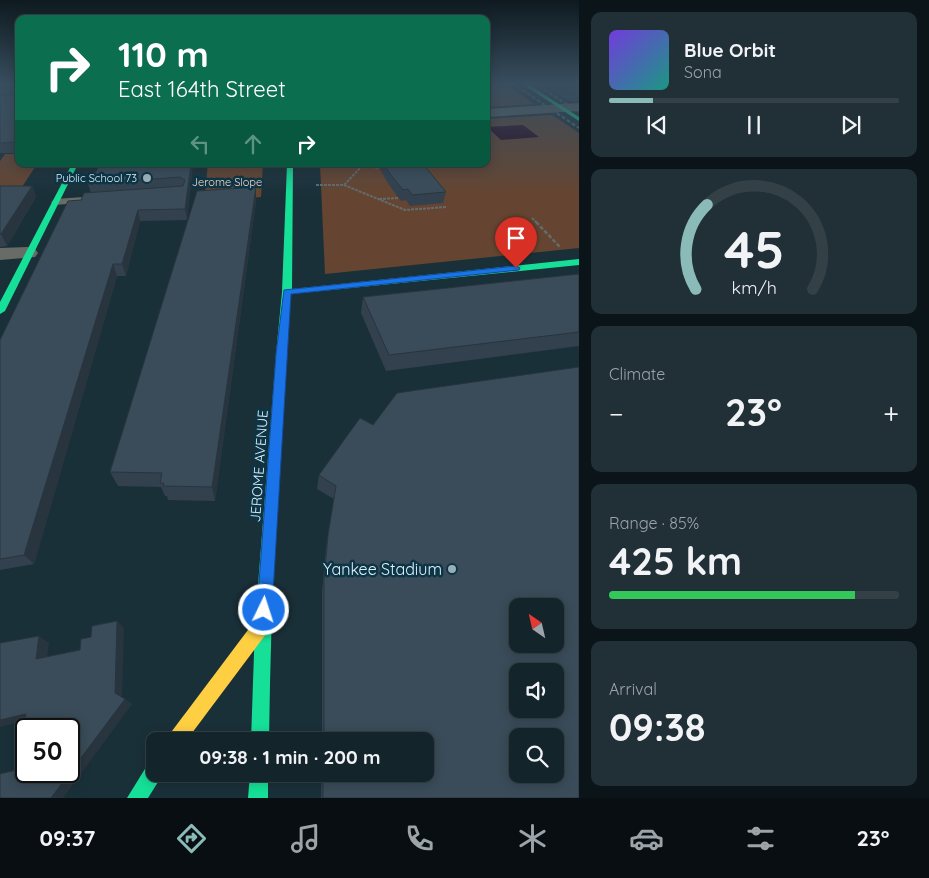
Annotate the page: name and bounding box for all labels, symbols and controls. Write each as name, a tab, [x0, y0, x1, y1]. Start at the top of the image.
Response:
text: 110 m	[118, 32, 209, 76]
icon: right	[35, 35, 100, 100]
text: Blue Orbit	[684, 38, 776, 62]
text: Sona	[684, 62, 722, 82]
text: East 164th Street	[118, 75, 286, 103]
icon: previous	[643, 111, 671, 139]
icon: pause	[740, 111, 768, 139]
icon: next	[837, 111, 865, 139]
icon: left	[186, 130, 214, 158]
icon: ahead	[239, 130, 267, 158]
icon: right	[292, 130, 320, 158]
place label: Public School 73	[56, 171, 137, 185]
marker: Public School 73	[141, 172, 153, 184]
park label: Jerome Slope	[192, 175, 262, 189]
text: 45	[724, 216, 784, 281]
pin	[495, 217, 537, 268]
icon: arrive	[502, 224, 530, 252]
text: km/h	[731, 276, 777, 298]
text: Climate	[609, 364, 665, 384]
text: 23°	[725, 388, 782, 436]
text: −	[609, 396, 624, 431]
text: +	[883, 396, 899, 431]
street label: JEROME AVENUE	[246, 409, 272, 523]
text: Range · 85%	[609, 513, 699, 533]
text: 425 km	[609, 537, 742, 585]
place label: Yankee Stadium	[323, 559, 442, 579]
marker: Yankee Stadium	[446, 563, 458, 575]
position arrow	[237, 583, 289, 635]
north arrow	[509, 598, 564, 652]
map controls	[509, 598, 564, 783]
button: sound	[509, 663, 564, 718]
text: Arrival	[609, 679, 657, 699]
text: 09:38	[609, 703, 706, 751]
speed limit sign: 50	[15, 718, 80, 783]
button: search	[509, 728, 564, 783]
text: 09:38 · 1 min · 200 m	[200, 745, 381, 769]
icon: directions	[174, 821, 209, 856]
icon: music	[288, 821, 323, 856]
icon: phone	[402, 821, 437, 856]
icon: climate	[515, 821, 550, 856]
icon: car	[629, 821, 664, 856]
icon: filters	[743, 821, 778, 856]
text: 09:37	[39, 824, 95, 852]
text: 23°	[857, 824, 890, 852]

